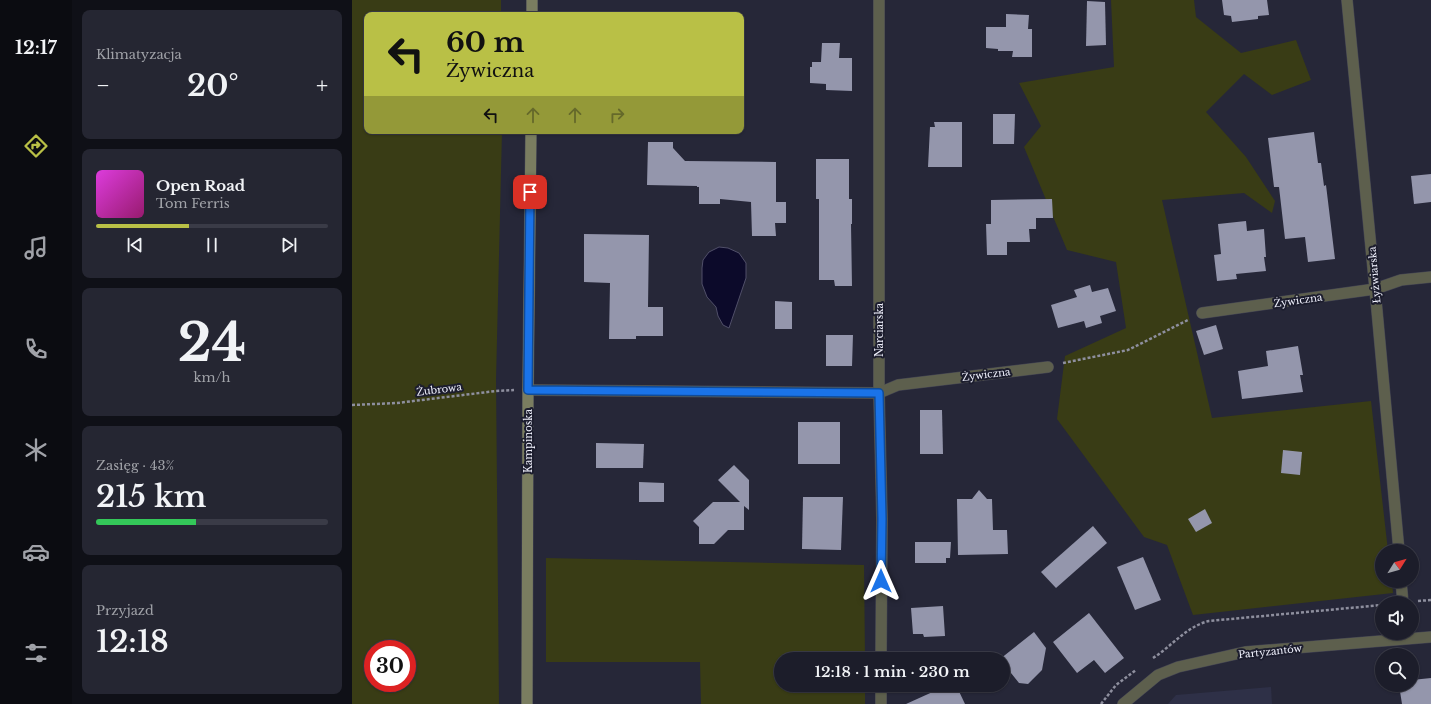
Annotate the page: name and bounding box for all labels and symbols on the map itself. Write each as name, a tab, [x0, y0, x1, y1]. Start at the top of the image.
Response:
pin	[513, 175, 547, 209]
street label: Łyżwiarska	[1366, 246, 1383, 304]
street label: Żywiczna	[1273, 290, 1324, 310]
street label: Narciarska	[873, 302, 886, 357]
street label: Żywiczna	[961, 364, 1012, 384]
street label: Żubrowa	[415, 379, 463, 399]
street label: Kampinoska	[522, 409, 535, 473]
north arrow	[1375, 544, 1419, 588]
position arrow	[860, 560, 902, 602]
speed limit sign: 30	[364, 640, 416, 692]
street label: Partyzantów	[1238, 642, 1303, 661]

